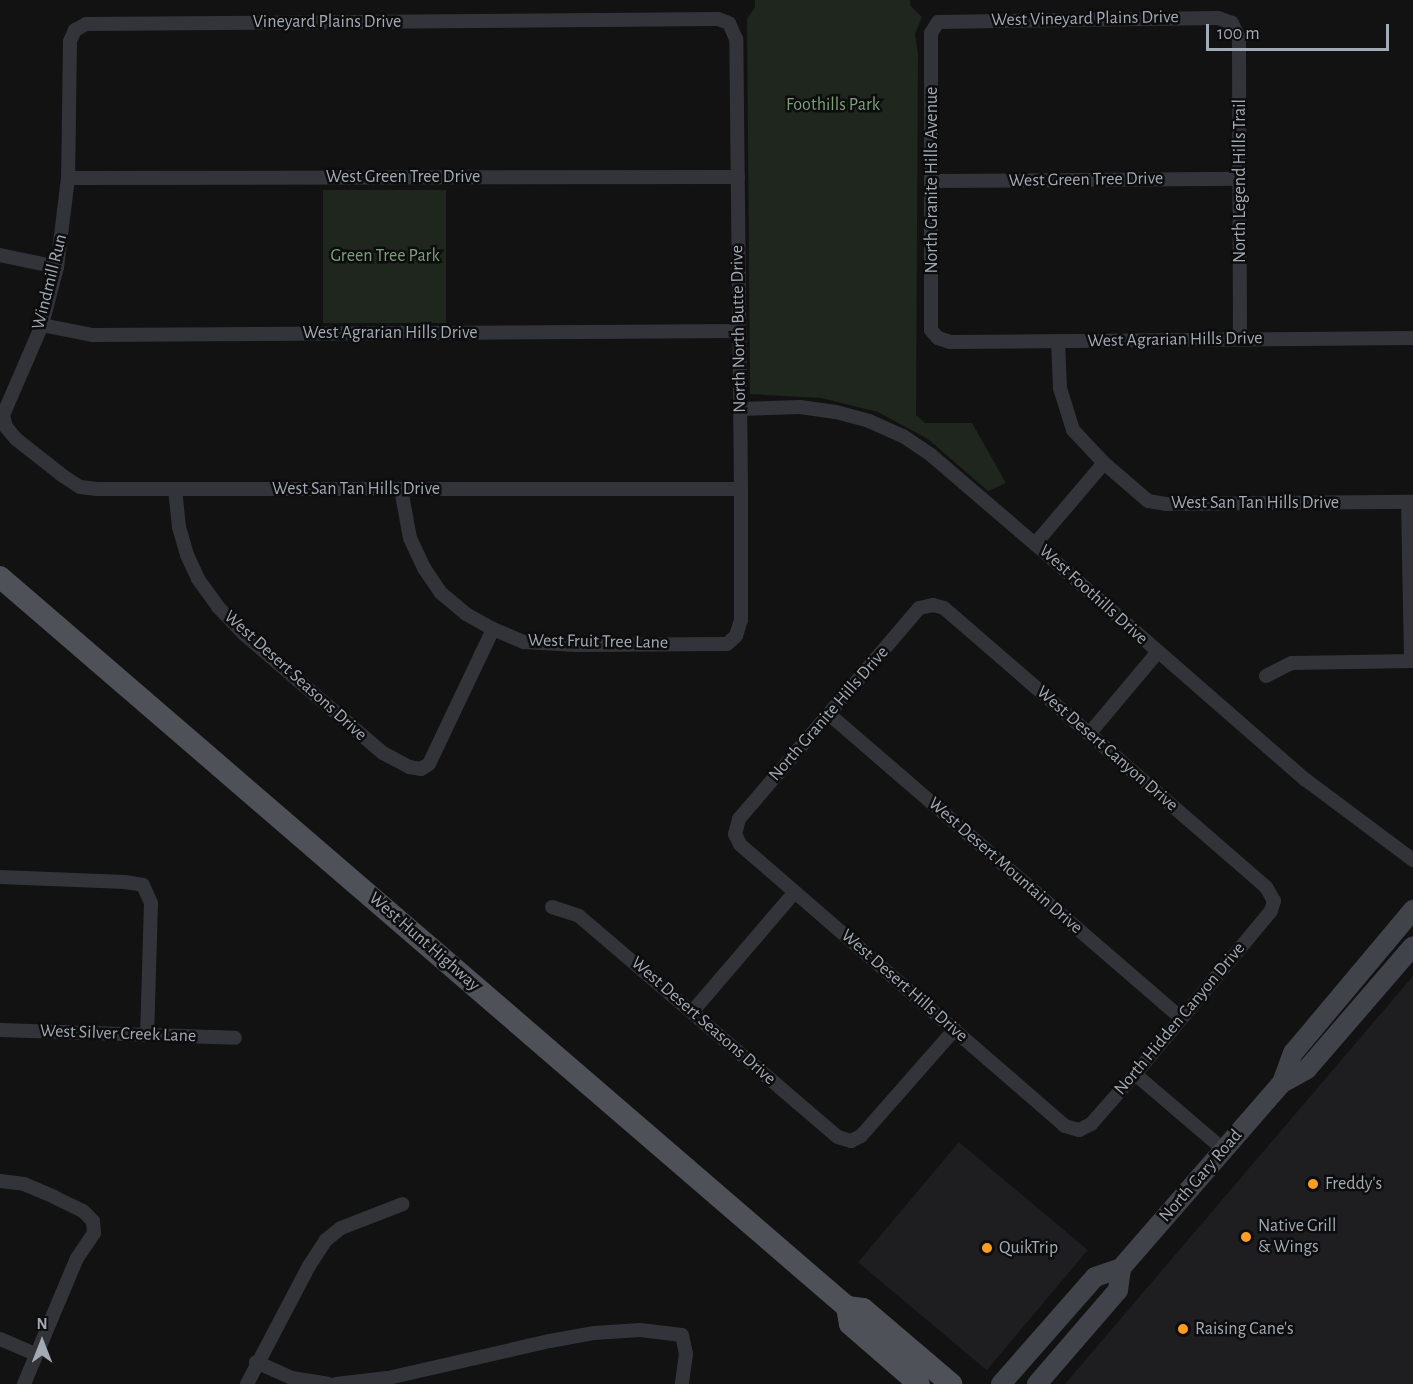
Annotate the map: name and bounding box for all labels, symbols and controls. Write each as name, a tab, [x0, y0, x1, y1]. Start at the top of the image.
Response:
street label: West Vineyard Plains Drive	[991, 7, 1179, 31]
street label: Vineyard Plains Drive	[253, 11, 401, 33]
scale bar	[1209, 12, 1392, 50]
text: 100 m	[1217, 25, 1260, 43]
street label: North Granite Hills Avenue	[921, 87, 943, 273]
park label: Foothills Park	[786, 94, 880, 116]
street label: North Legend Hills Trail	[1229, 99, 1251, 263]
street label: West Green Tree Drive	[326, 166, 480, 188]
street label: West Green Tree Drive	[1009, 168, 1163, 192]
street label: Windmill Run	[28, 232, 72, 332]
park label: Green Tree Park	[330, 245, 440, 267]
street label: North North Butte Drive	[727, 245, 751, 413]
street label: West Agrarian Hills Drive	[302, 322, 478, 344]
street label: West Agrarian Hills Drive	[1087, 328, 1263, 352]
street label: West San Tan Hills Drive	[272, 478, 440, 500]
street label: West San Tan Hills Drive	[1171, 492, 1339, 514]
street label: West Foothills Drive	[1034, 540, 1152, 650]
street label: West Desert Seasons Drive	[219, 606, 371, 746]
street label: West Fruit Tree Lane	[528, 630, 668, 654]
street label: North Granite Hills Drive	[765, 642, 893, 786]
street label: West Desert Canyon Drive	[1032, 682, 1182, 816]
street label: West Desert Mountain Drive	[923, 793, 1087, 939]
street label: West Hunt Highway	[364, 888, 484, 996]
street label: West Desert Hills Drive	[836, 925, 972, 1047]
street label: North Hidden Canyon Drive	[1110, 938, 1250, 1100]
street label: West Desert Seasons Drive	[626, 952, 780, 1090]
street label: West Silver Creek Lane	[39, 1020, 197, 1048]
street label: North Gary Road	[1155, 1125, 1247, 1227]
place label: Freddy's	[1325, 1173, 1382, 1195]
marker: Freddy's	[1306, 1177, 1320, 1191]
place label: Native Grill & Wings	[1258, 1216, 1336, 1258]
marker: Native Grill & Wings	[1239, 1230, 1253, 1244]
place label: QuikTrip	[999, 1237, 1058, 1259]
marker: QuikTrip	[980, 1241, 994, 1255]
north arrow	[12, 1312, 72, 1372]
text: N	[36, 1316, 48, 1332]
place label: Raising Cane's	[1195, 1318, 1294, 1340]
marker: Raising Cane's	[1176, 1322, 1190, 1336]

